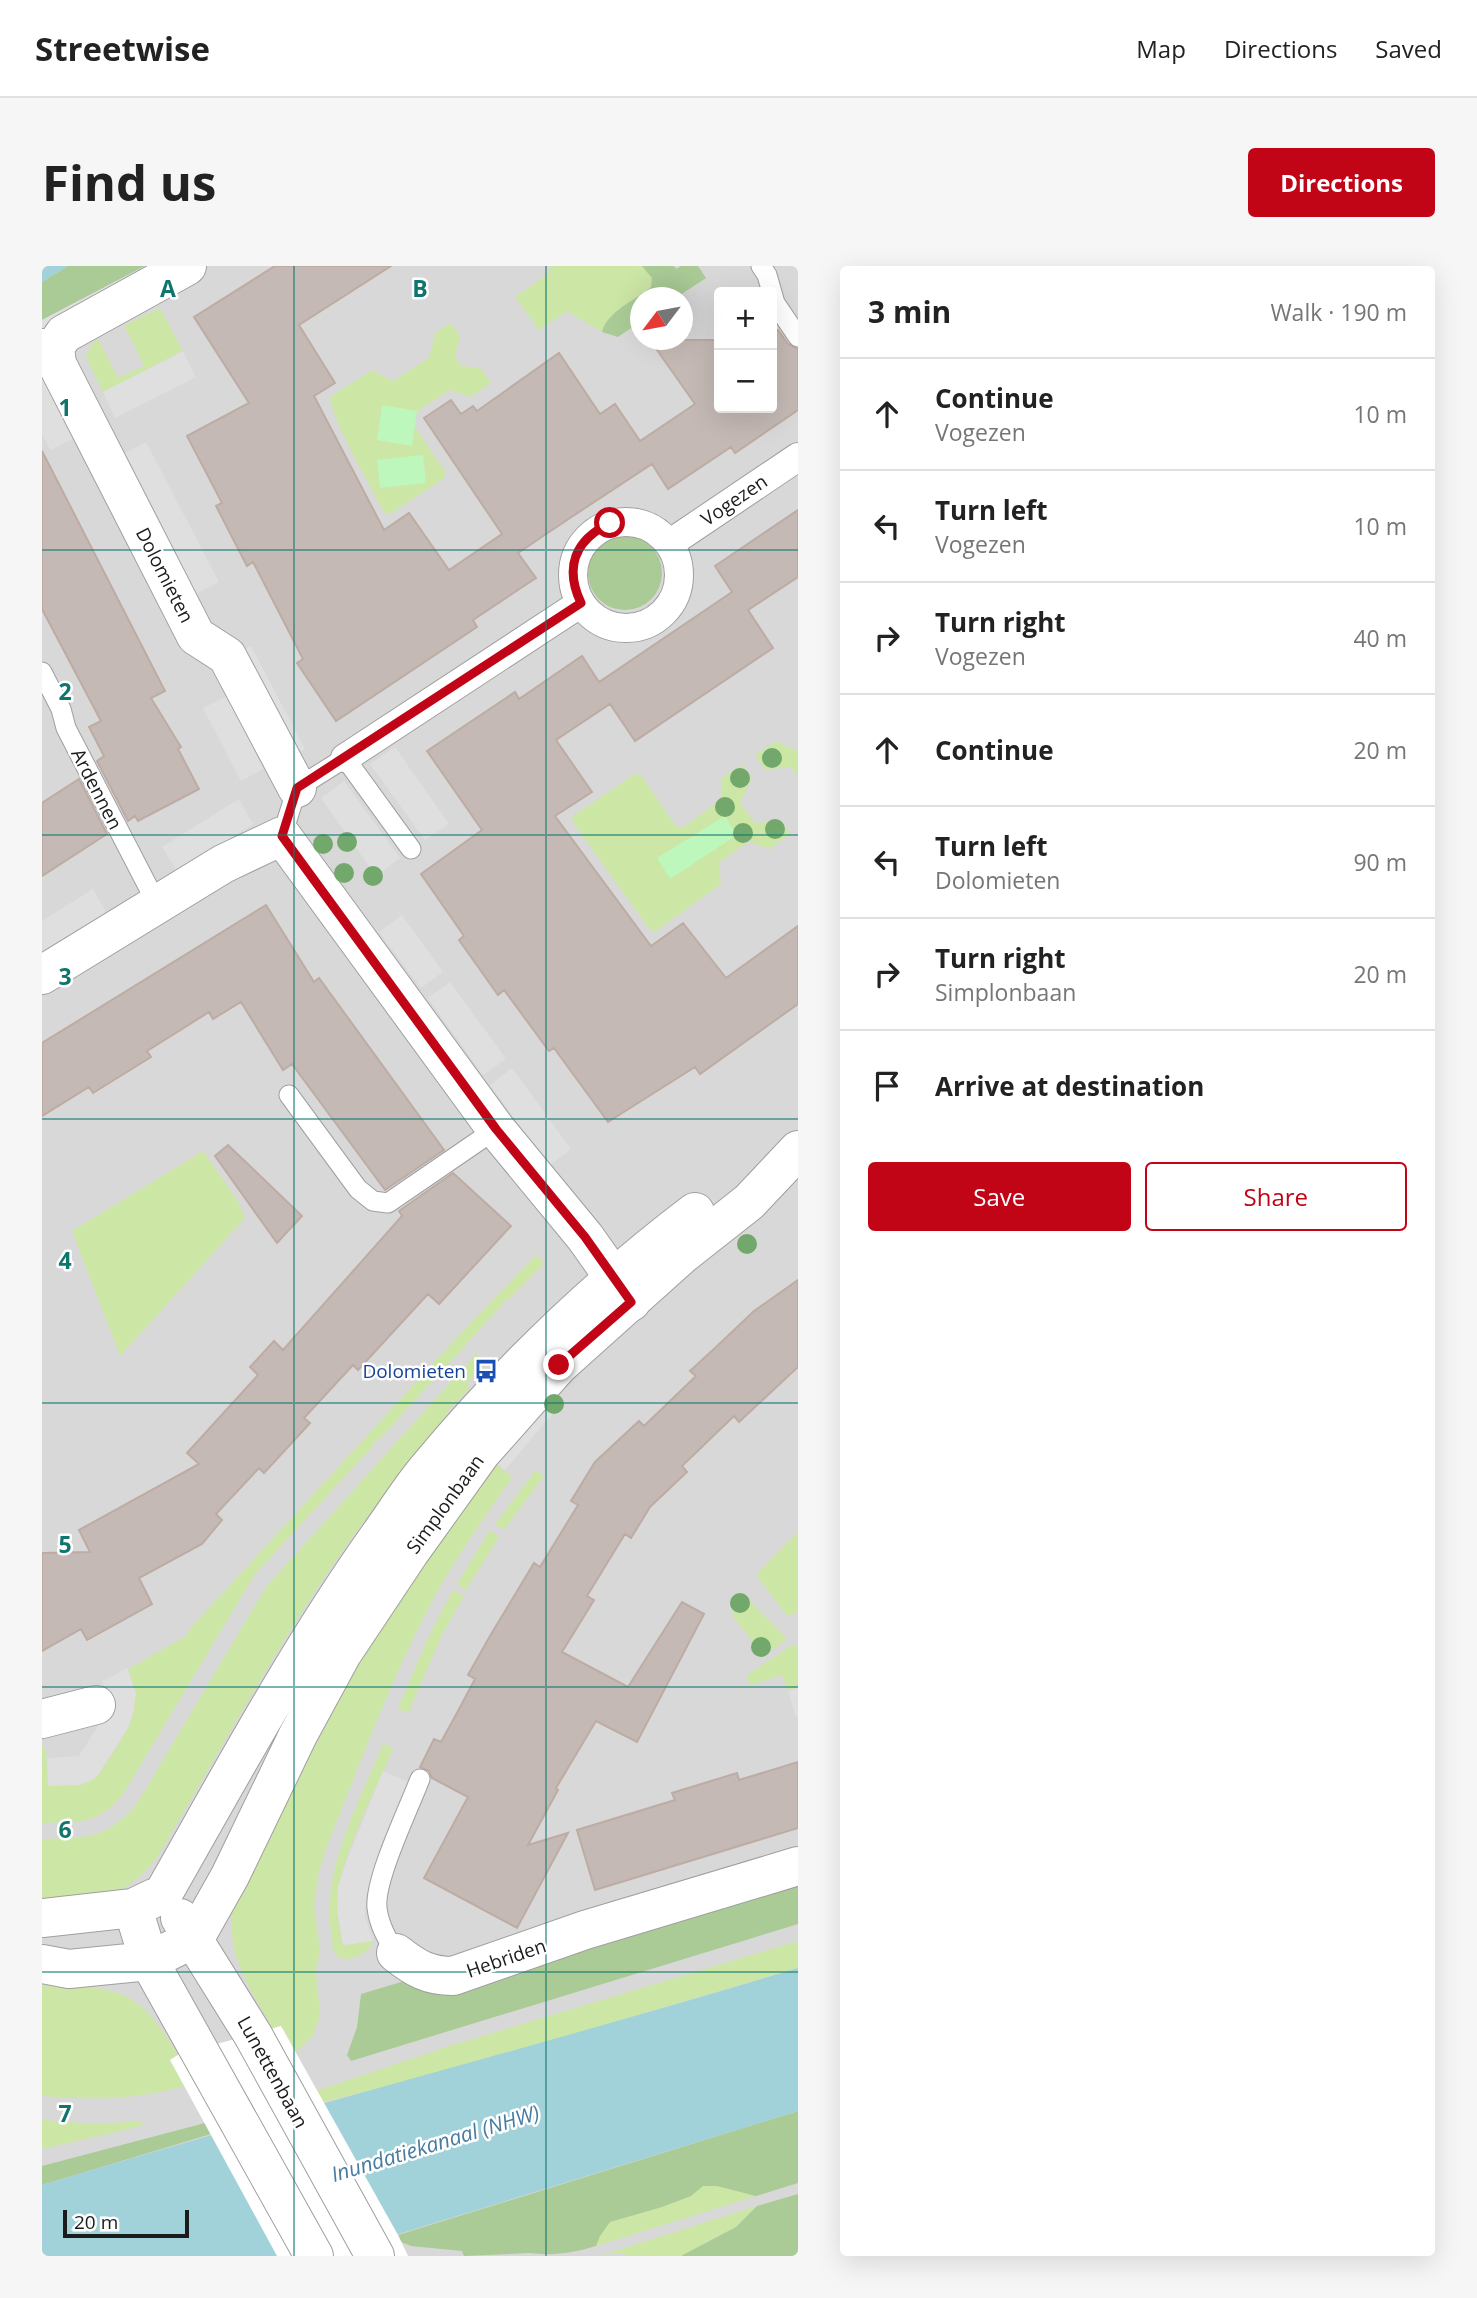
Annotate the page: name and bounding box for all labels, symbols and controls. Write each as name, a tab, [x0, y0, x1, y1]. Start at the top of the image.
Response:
text: Streetwise	[35, 26, 210, 71]
text: Map	[1136, 32, 1186, 65]
text: Directions	[1224, 32, 1337, 65]
text: Saved	[1375, 32, 1442, 65]
button: Directions	[1248, 148, 1435, 217]
text: Find us	[42, 149, 216, 215]
text: A	[160, 272, 176, 304]
text: B	[412, 272, 428, 304]
north arrow	[630, 287, 693, 350]
map controls	[714, 287, 777, 413]
button: +	[714, 287, 777, 350]
text: 3 min	[868, 291, 951, 332]
text: Walk · 190 m	[1270, 296, 1407, 328]
button: −	[714, 350, 777, 413]
text: Continue	[935, 380, 1054, 416]
text: 1	[58, 391, 72, 423]
icon: ahead	[868, 395, 906, 433]
text: 10 m	[1353, 398, 1407, 430]
text: Vogezen	[935, 416, 1026, 448]
street label: Vogezen	[696, 468, 772, 532]
text: Turn left	[935, 492, 1047, 528]
route start	[594, 507, 625, 538]
icon: left	[868, 507, 906, 545]
text: 10 m	[1353, 510, 1407, 542]
street label: Dolomieten	[130, 523, 200, 627]
text: Vogezen	[935, 528, 1026, 560]
text: Turn right	[935, 604, 1066, 640]
icon: right	[868, 619, 906, 657]
text: 40 m	[1353, 622, 1407, 654]
text: Vogezen	[935, 640, 1026, 672]
text: 2	[58, 675, 72, 707]
icon: ahead	[868, 731, 906, 769]
text: Continue	[935, 732, 1054, 768]
text: 20 m	[1353, 734, 1407, 766]
street label: Ardennen	[66, 744, 128, 834]
text: Turn left	[935, 828, 1047, 864]
icon: left	[868, 843, 906, 881]
text: 90 m	[1353, 846, 1407, 878]
text: Dolomieten	[935, 864, 1060, 896]
text: Turn right	[935, 940, 1066, 976]
icon: right	[868, 955, 906, 993]
text: 20 m	[1353, 958, 1407, 990]
text: 3	[58, 960, 72, 992]
text: Simplonbaan	[935, 976, 1076, 1008]
icon: arrive	[868, 1067, 906, 1105]
text: Arrive at destination	[935, 1068, 1204, 1104]
button: Save	[868, 1162, 1131, 1231]
button: Share	[1145, 1162, 1407, 1231]
text: 4	[58, 1244, 72, 1276]
route end	[543, 1349, 574, 1380]
bus stop icon: Dolomieten	[472, 1357, 500, 1385]
place label: Dolomieten	[362, 1358, 466, 1384]
street label: Simplonbaan	[400, 1449, 490, 1559]
text: 5	[58, 1528, 72, 1560]
text: 6	[58, 1813, 72, 1845]
street label: Hebriden	[463, 1932, 549, 1984]
street label: Lunettenbaan	[232, 2011, 314, 2133]
text: 7	[58, 2097, 72, 2129]
water label: Inundatiekanaal (NHW)	[327, 2098, 543, 2188]
scale bar	[63, 2207, 189, 2239]
text: 20 m	[74, 2209, 118, 2235]

